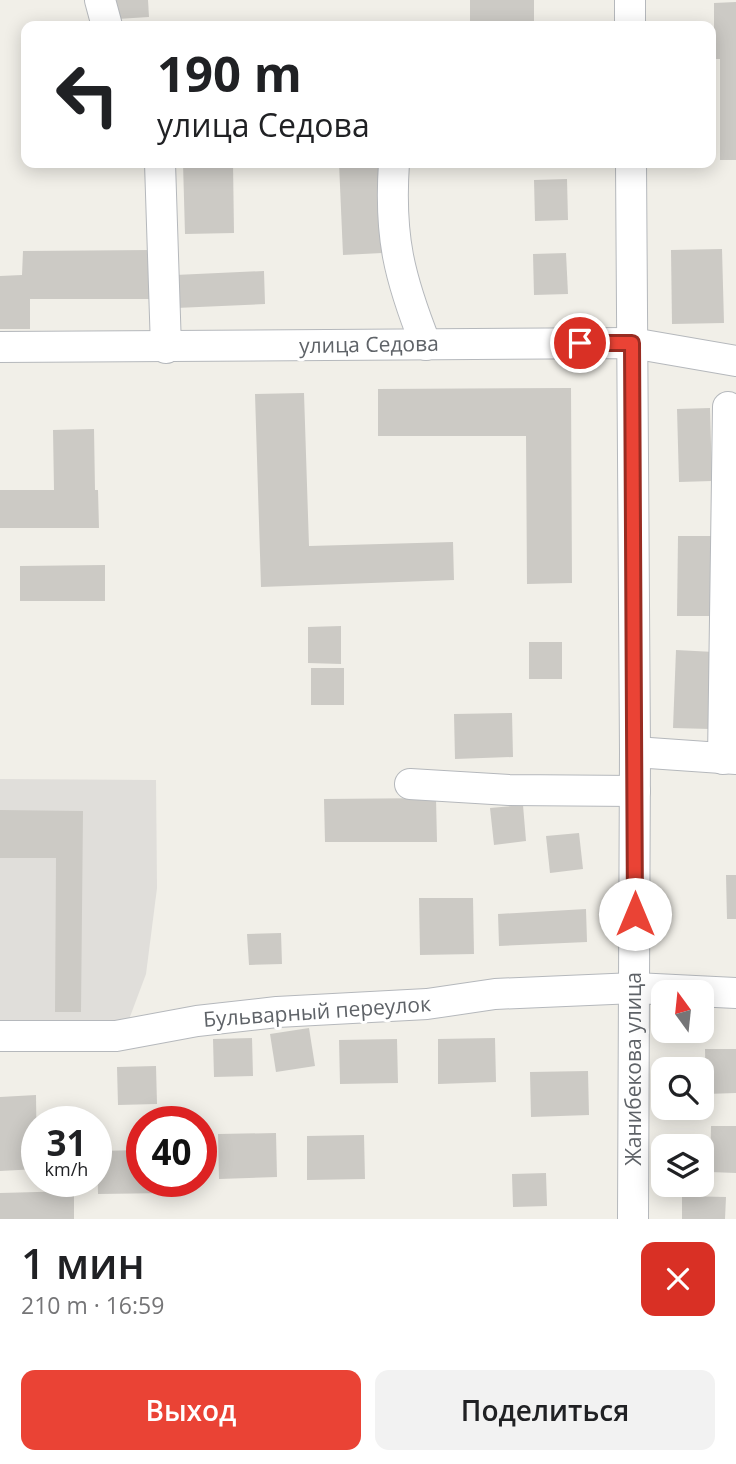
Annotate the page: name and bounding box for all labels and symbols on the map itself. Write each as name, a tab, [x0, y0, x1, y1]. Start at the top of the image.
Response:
pin	[550, 313, 610, 373]
street label: улица Седова	[299, 329, 439, 359]
position arrow	[598, 877, 672, 951]
street label: Жанибекова улица	[619, 972, 647, 1166]
north arrow	[651, 980, 714, 1043]
street label: Бульварный переулок	[202, 989, 432, 1033]
speed limit sign: 40	[126, 1106, 217, 1197]

